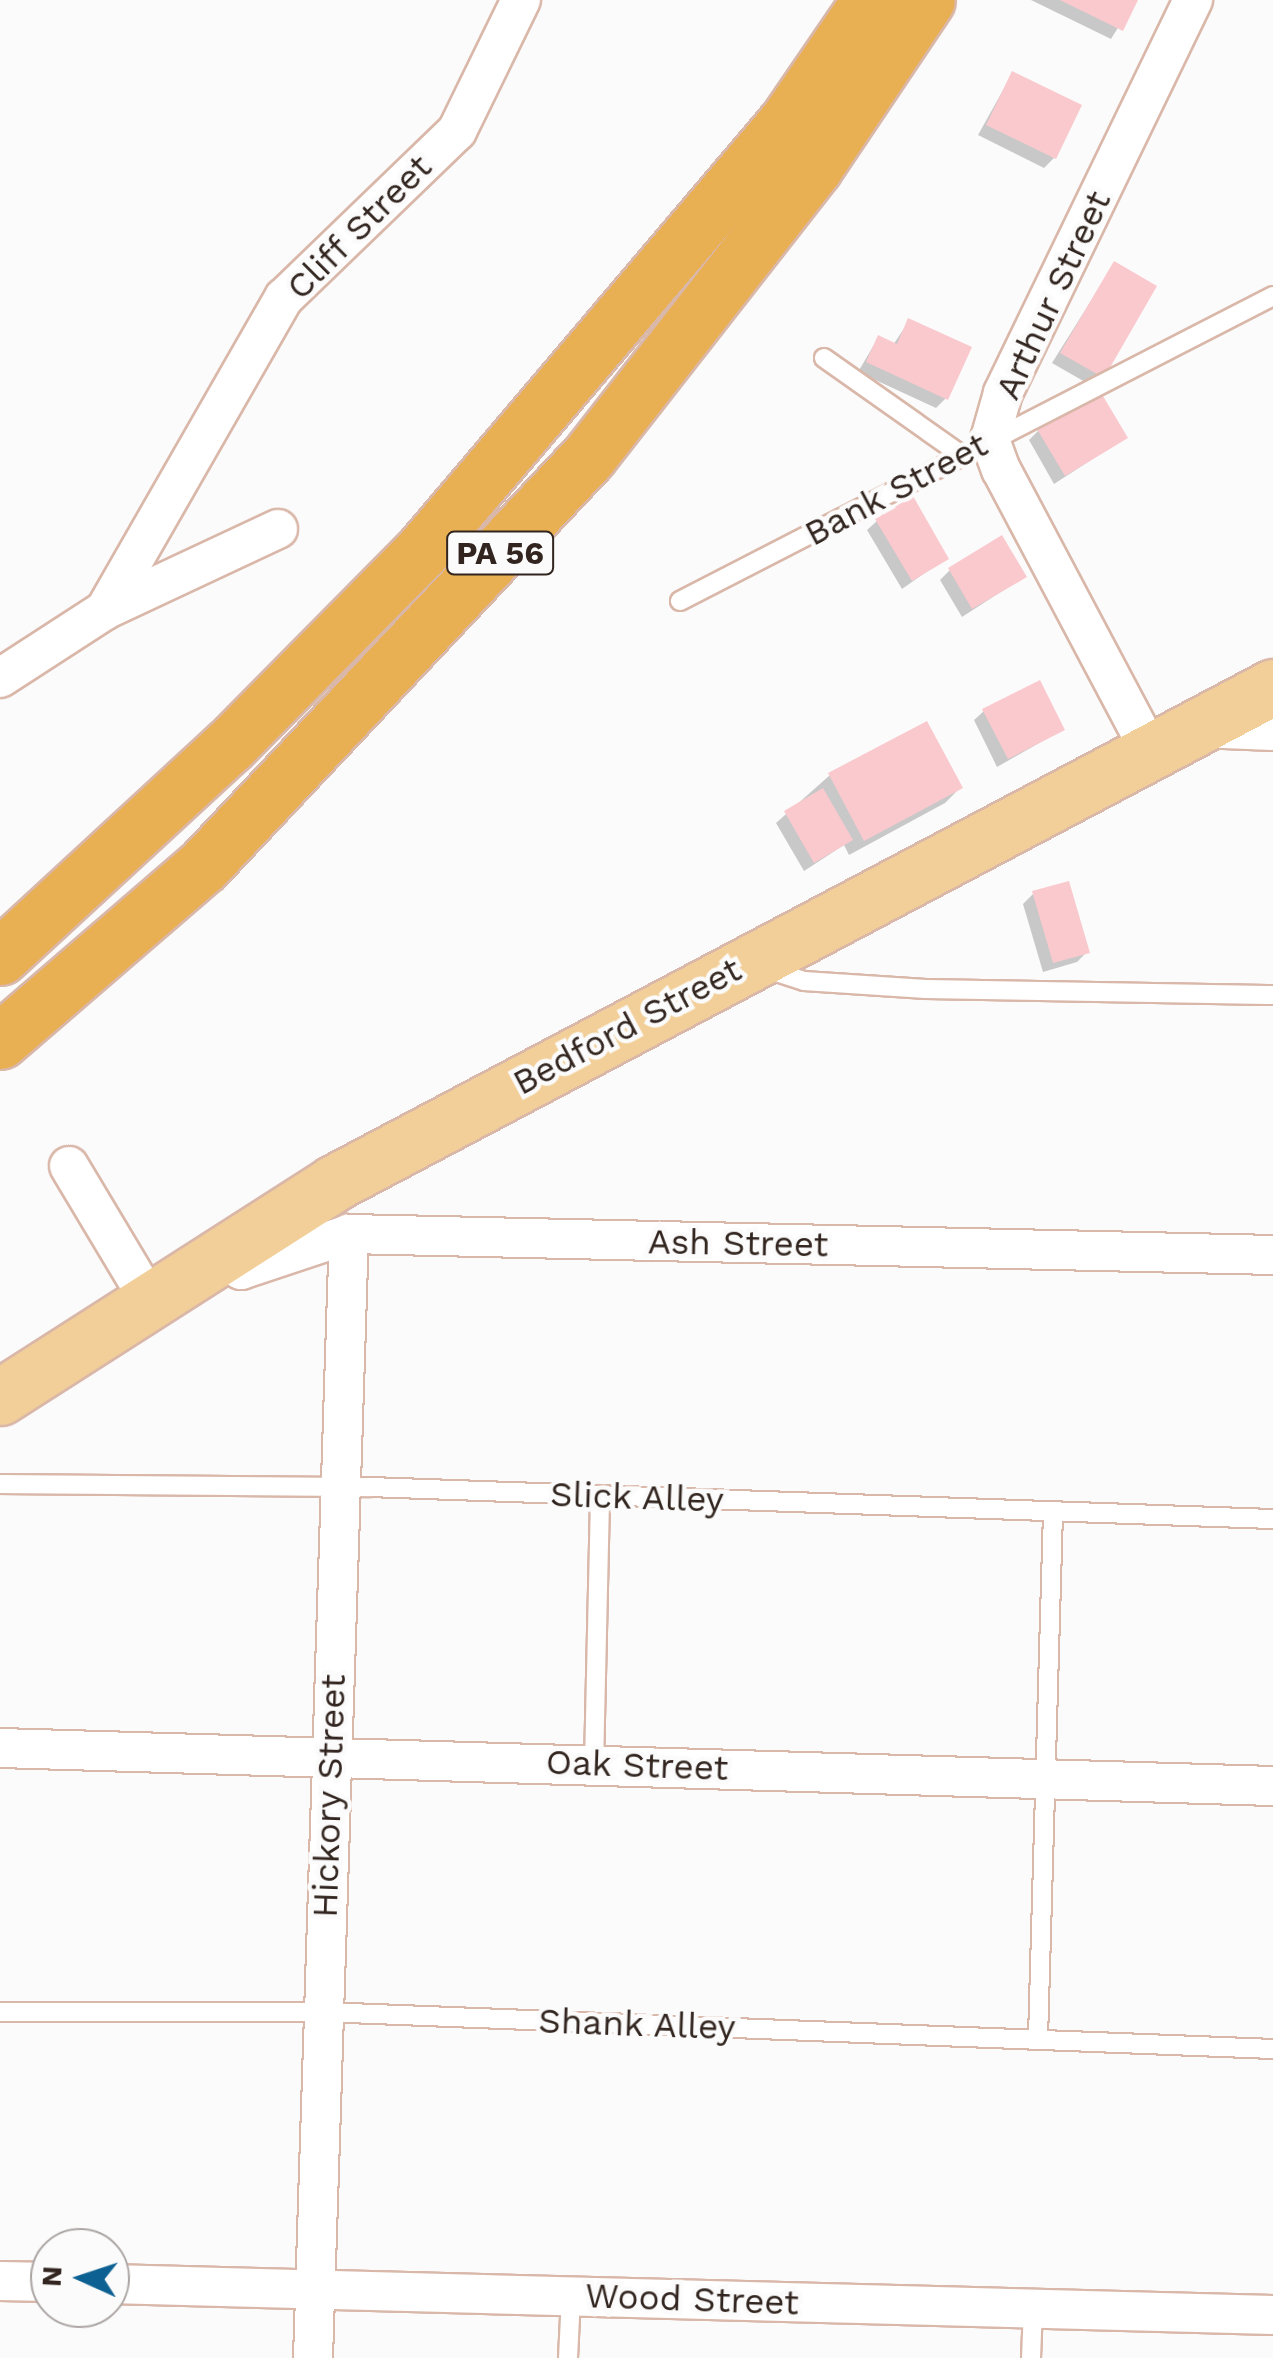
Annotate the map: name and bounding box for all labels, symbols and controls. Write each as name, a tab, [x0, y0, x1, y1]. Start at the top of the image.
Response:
street label: Cliff Street	[277, 145, 441, 309]
street label: Arthur Street	[986, 184, 1120, 406]
street label: Bank Street	[797, 423, 995, 555]
road number: PA 56	[445, 526, 555, 580]
street label: Bedford Street	[506, 948, 748, 1104]
street label: Ash Street	[647, 1220, 829, 1266]
street label: Slick Alley	[548, 1473, 726, 1521]
street label: Hickory Street	[304, 1673, 354, 1919]
street label: Oak Street	[545, 1741, 729, 1789]
street label: Shank Alley	[537, 2000, 737, 2048]
north arrow	[30, 2228, 130, 2328]
text: N	[35, 2265, 69, 2288]
street label: Wood Street	[584, 2274, 800, 2324]

